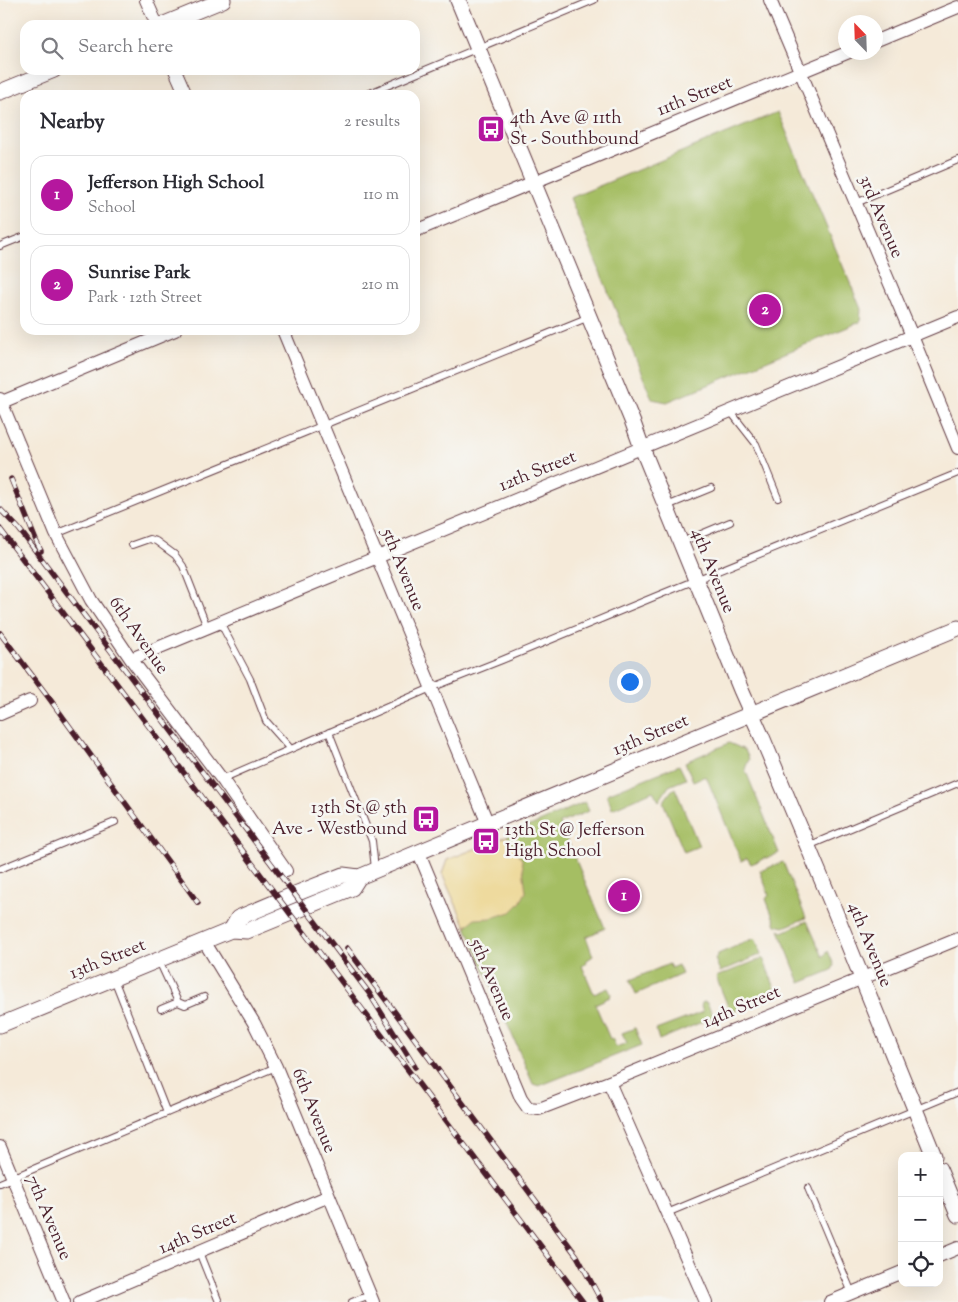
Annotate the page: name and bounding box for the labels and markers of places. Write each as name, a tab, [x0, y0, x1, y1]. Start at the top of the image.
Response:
place label: 4th Ave @ 11th St - Southbound	[510, 106, 639, 153]
bus stop icon: 4th Ave @ 11th St - Southbound	[476, 114, 506, 144]
pin: 2	[749, 291, 781, 329]
place label: 13th St @ 5th Ave - Westbound	[272, 796, 407, 843]
bus stop icon: 13th St @ 5th Ave - Westbound	[411, 804, 441, 834]
place label: 13th St @ Jefferson High School	[505, 818, 645, 865]
bus stop icon: 13th St @ Jefferson High School	[471, 826, 501, 856]
pin: 1	[608, 877, 640, 915]

